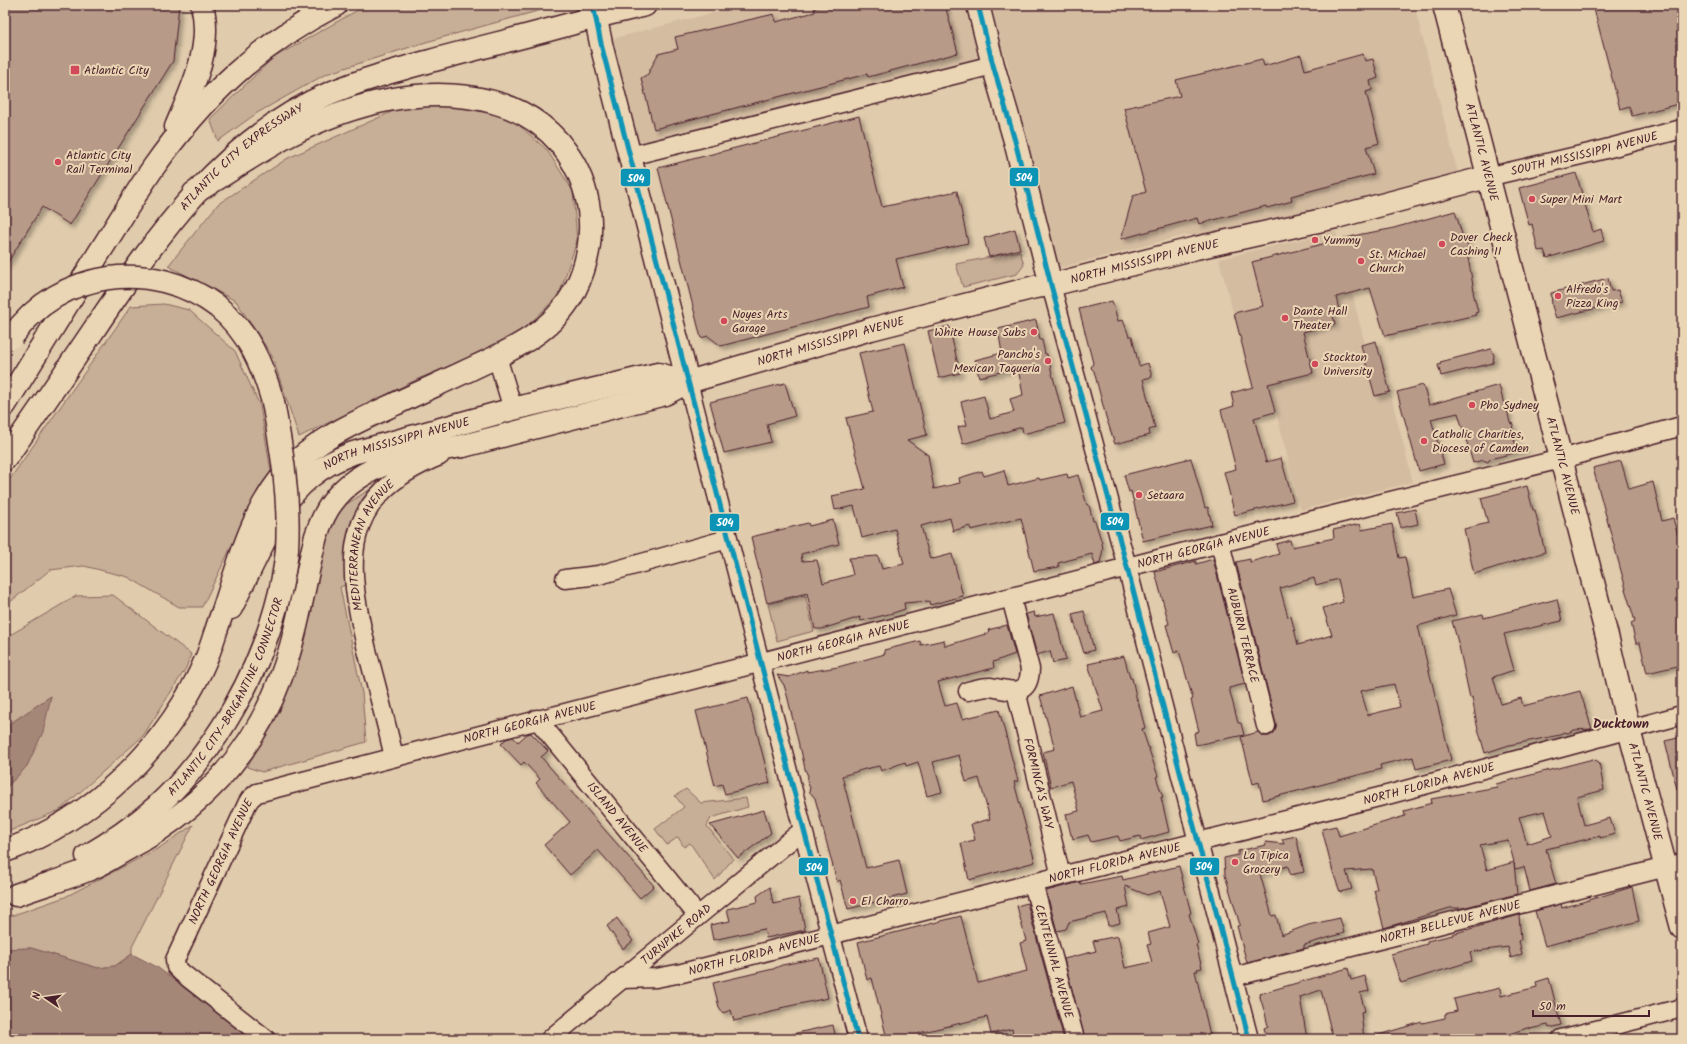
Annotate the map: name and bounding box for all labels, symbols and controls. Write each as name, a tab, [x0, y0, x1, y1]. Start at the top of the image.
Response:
place label: Atlantic City	[84, 61, 149, 80]
marker: Atlantic City	[69, 64, 81, 76]
street label: ATLANTIC CITY EXPRESSWAY	[175, 98, 308, 215]
street label: ATLANTIC AVENUE	[1460, 101, 1504, 204]
street label: SOUTH MISSISSIPPI AVENUE	[1509, 126, 1661, 181]
place label: Atlantic City Rail Terminal	[66, 146, 132, 179]
marker: Atlantic City Rail Terminal	[53, 157, 63, 167]
line badge: 504	[1009, 167, 1039, 187]
line badge: 504	[620, 168, 651, 187]
text: 504	[1014, 169, 1033, 187]
text: 504	[626, 170, 645, 188]
place label: Super Mini Mart	[1540, 190, 1623, 209]
marker: Super Mini Mart	[1527, 194, 1537, 204]
place label: Dover Check Cashing II	[1450, 228, 1513, 261]
place label: Yummy	[1323, 231, 1361, 250]
street label: NORTH MISSISSIPPI AVENUE	[1068, 233, 1222, 289]
marker: Yummy	[1310, 235, 1320, 245]
marker: Dover Check Cashing II	[1437, 239, 1447, 249]
place label: St. Michael Church	[1369, 245, 1426, 278]
marker: St. Michael Church	[1356, 256, 1366, 266]
place label: Alfredo's Pizza King	[1566, 280, 1619, 313]
marker: Alfredo's Pizza King	[1553, 291, 1563, 301]
place label: Dante Hall Theater	[1293, 302, 1347, 335]
place label: Noyes Arts Garage	[732, 305, 788, 338]
street label: NORTH MISSISSIPPI AVENUE	[755, 311, 907, 371]
marker: Dante Hall Theater	[1280, 313, 1290, 323]
marker: Noyes Arts Garage	[719, 316, 729, 326]
place label: White House Subs	[934, 323, 1026, 342]
marker: White House Subs	[1029, 327, 1039, 337]
place label: Pancho's Mexican Taqueria	[954, 345, 1040, 378]
place label: Stockton University	[1323, 348, 1372, 381]
marker: Pancho's Mexican Taqueria	[1043, 356, 1053, 366]
marker: Stockton University	[1310, 359, 1320, 369]
place label: Pho Sydney	[1480, 396, 1539, 415]
marker: Pho Sydney	[1467, 400, 1477, 410]
street label: NORTH MISSISSIPPI AVENUE	[319, 412, 473, 475]
street label: ATLANTIC AVENUE	[1541, 415, 1585, 518]
place label: Catholic Charities, Diocese of Camden	[1432, 425, 1529, 458]
marker: Catholic Charities, Diocese of Camden	[1419, 436, 1429, 446]
street label: MEDITERRANEAN AVENUE	[344, 474, 399, 612]
place label: Setaara	[1147, 486, 1185, 505]
marker: Setaara	[1134, 490, 1144, 500]
line badge: 504	[1100, 512, 1130, 531]
line badge: 504	[709, 513, 740, 532]
text: 504	[1105, 513, 1124, 531]
text: 504	[715, 514, 734, 532]
street label: NORTH GEORGIA AVENUE	[1135, 521, 1273, 574]
street label: AUBURN TERRACE	[1222, 585, 1265, 686]
street label: ATLANTIC CITY–BRIGANTINE CONNECTOR	[163, 595, 288, 800]
street label: NORTH GEORGIA AVENUE	[775, 614, 913, 667]
street label: NORTH GEORGIA AVENUE	[461, 696, 599, 749]
district label: Ducktown	[1593, 714, 1649, 735]
street label: FORMINCA'S WAY	[1018, 736, 1059, 832]
street label: ATLANTIC AVENUE	[1623, 740, 1668, 844]
street label: NORTH FLORIDA AVENUE	[1361, 757, 1498, 810]
street label: ISLAND AVENUE	[582, 777, 653, 858]
street label: NORTH GEORGIA AVENUE	[183, 794, 258, 927]
street label: NORTH FLORIDA AVENUE	[1047, 837, 1184, 888]
place label: La Tipica Grocery	[1243, 846, 1289, 879]
line badge: 504	[798, 857, 829, 876]
line badge: 504	[1189, 857, 1220, 876]
marker: La Tipica Grocery	[1230, 857, 1240, 867]
text: 504	[1194, 858, 1213, 876]
text: 504	[804, 859, 823, 877]
place label: El Charro	[861, 892, 908, 911]
street label: NORTH BELLEVUE AVENUE	[1377, 895, 1524, 949]
marker: El Charro	[848, 896, 858, 906]
street label: TURNPIKE ROAD	[636, 899, 716, 969]
street label: CENTENNIAL AVENUE	[1030, 902, 1079, 1021]
street label: NORTH FLORIDA AVENUE	[686, 928, 823, 981]
north arrow	[26, 978, 66, 1018]
text: N	[28, 991, 47, 1001]
scale bar	[1533, 992, 1649, 1018]
text: 50 m	[1539, 997, 1566, 1016]

